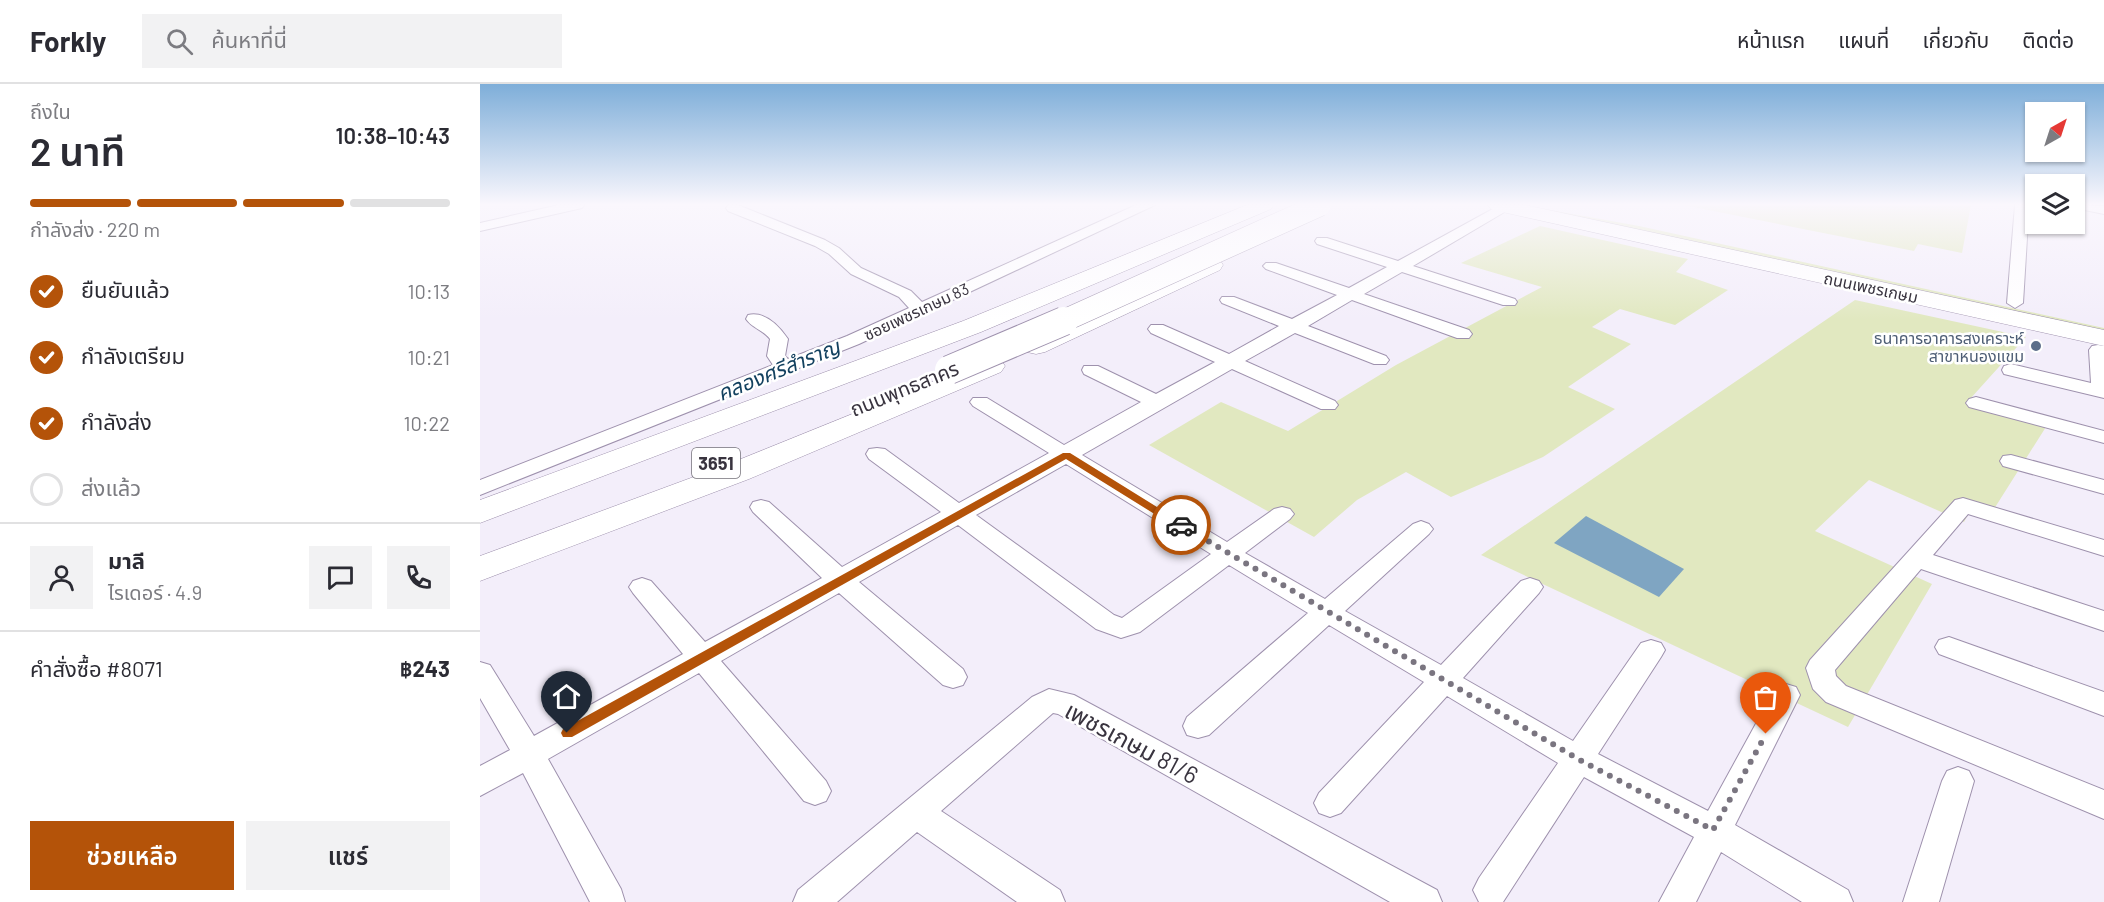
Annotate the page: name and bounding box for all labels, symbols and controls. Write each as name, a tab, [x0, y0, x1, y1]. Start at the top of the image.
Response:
search box	[142, 14, 562, 68]
text: Forkly	[30, 24, 106, 58]
icon: search	[163, 25, 196, 58]
text: ค้นหาที่นี่	[211, 26, 287, 52]
text: หน้าแรก	[1737, 27, 1805, 52]
text: แผนที่	[1838, 27, 1889, 52]
text: เกี่ยวกับ	[1922, 27, 1989, 52]
text: ติดต่อ	[2022, 27, 2074, 52]
text: ถึงใน	[30, 99, 71, 123]
north arrow	[2025, 102, 2085, 162]
map controls	[2025, 102, 2085, 234]
text: 10:38–10:43	[336, 122, 450, 148]
text: 2 นาที	[30, 127, 125, 174]
button: layers	[2025, 174, 2085, 234]
text: กำลังส่ง · 220 m	[30, 217, 160, 241]
street label: ถนนเพชรเกษม	[1822, 268, 1920, 306]
icon: check	[30, 275, 63, 308]
text: ยืนยันแล้ว	[81, 276, 170, 302]
street label: ซอยเพชรเกษม 83	[860, 278, 972, 344]
text: 10:13	[408, 279, 450, 303]
place label: ธนาคารอาคารสงเคราะห์ สาขาหนองแขม	[1874, 328, 2024, 365]
water label: คลองศรีสำราญ	[713, 332, 845, 405]
marker: ธนาคารอาคารสงเคราะห์ สาขาหนองแขม	[2029, 339, 2043, 353]
icon: check	[30, 341, 63, 374]
text: กำลังเตรียม	[81, 342, 185, 368]
text: 10:21	[407, 345, 450, 369]
street label: ถนนพุทธสาคร	[846, 355, 962, 422]
icon: check	[30, 407, 63, 440]
text: กำลังส่ง	[81, 408, 152, 434]
text: 10:22	[403, 411, 450, 435]
road number: 3651	[692, 448, 740, 478]
text: ส่งแล้ว	[81, 474, 141, 500]
courier	[1151, 495, 1211, 555]
icon: car	[1165, 509, 1198, 542]
button: person	[30, 546, 93, 609]
button: chat	[309, 546, 372, 609]
button: phone	[387, 546, 450, 609]
text: มาลี	[108, 547, 145, 573]
text: ไรเดอร์ · 4.9	[108, 580, 202, 604]
text: คำสั่งซื้อ #8071	[30, 655, 163, 681]
text: ฿243	[400, 655, 450, 681]
pin	[541, 671, 592, 733]
pin	[1740, 672, 1791, 734]
icon: home	[550, 680, 583, 713]
icon: bag	[1749, 681, 1782, 714]
street label: เพชรเกษม 81/6	[1060, 695, 1204, 789]
button: ช่วยเหลือ	[30, 821, 234, 890]
button: แชร์	[246, 821, 450, 890]

